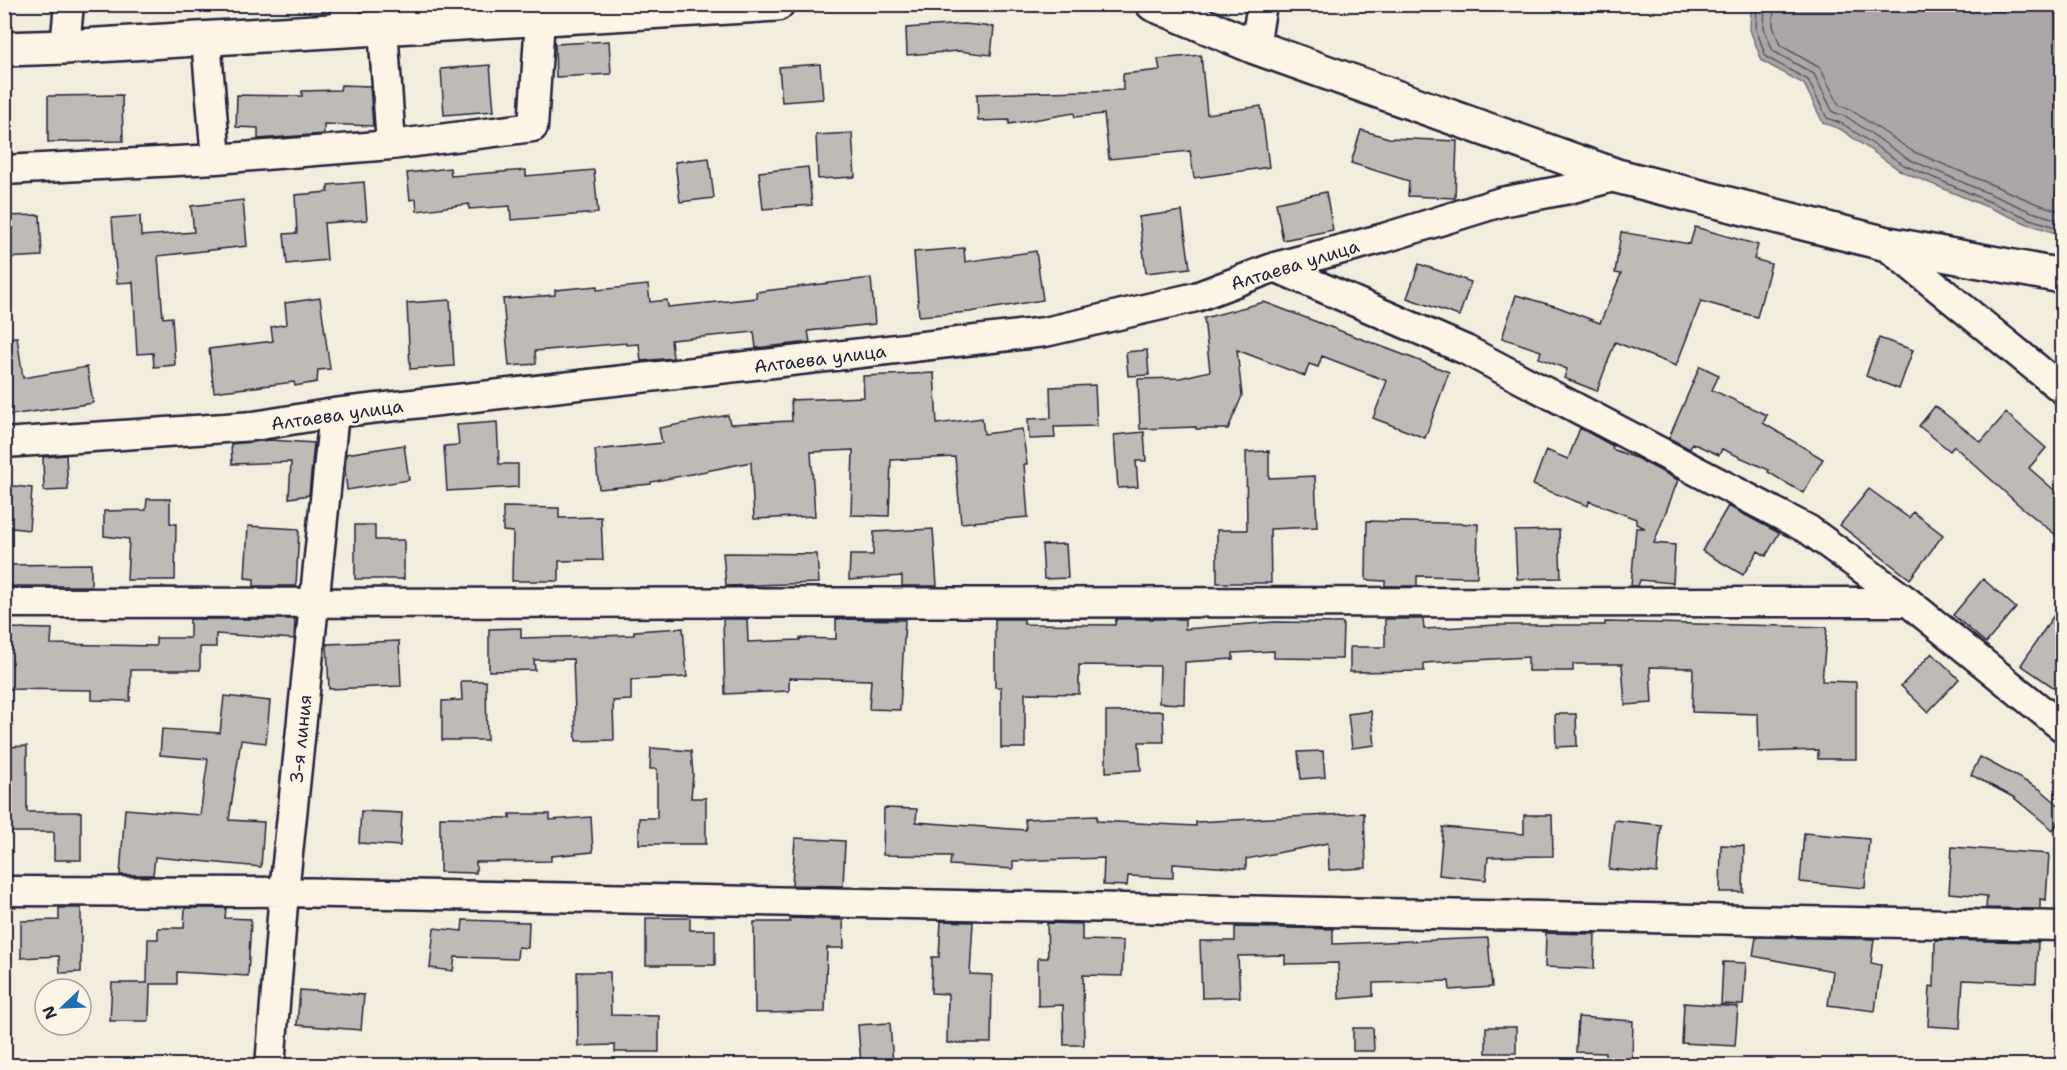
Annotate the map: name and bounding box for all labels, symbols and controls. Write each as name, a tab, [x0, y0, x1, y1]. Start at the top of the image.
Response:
street label: Алтаева улица	[1228, 234, 1362, 296]
street label: Алтаева улица	[752, 339, 888, 379]
street label: Алтаева улица	[269, 394, 405, 436]
street label: 3-я линия	[284, 693, 318, 785]
north arrow	[33, 977, 93, 1037]
text: N	[38, 1003, 62, 1023]

